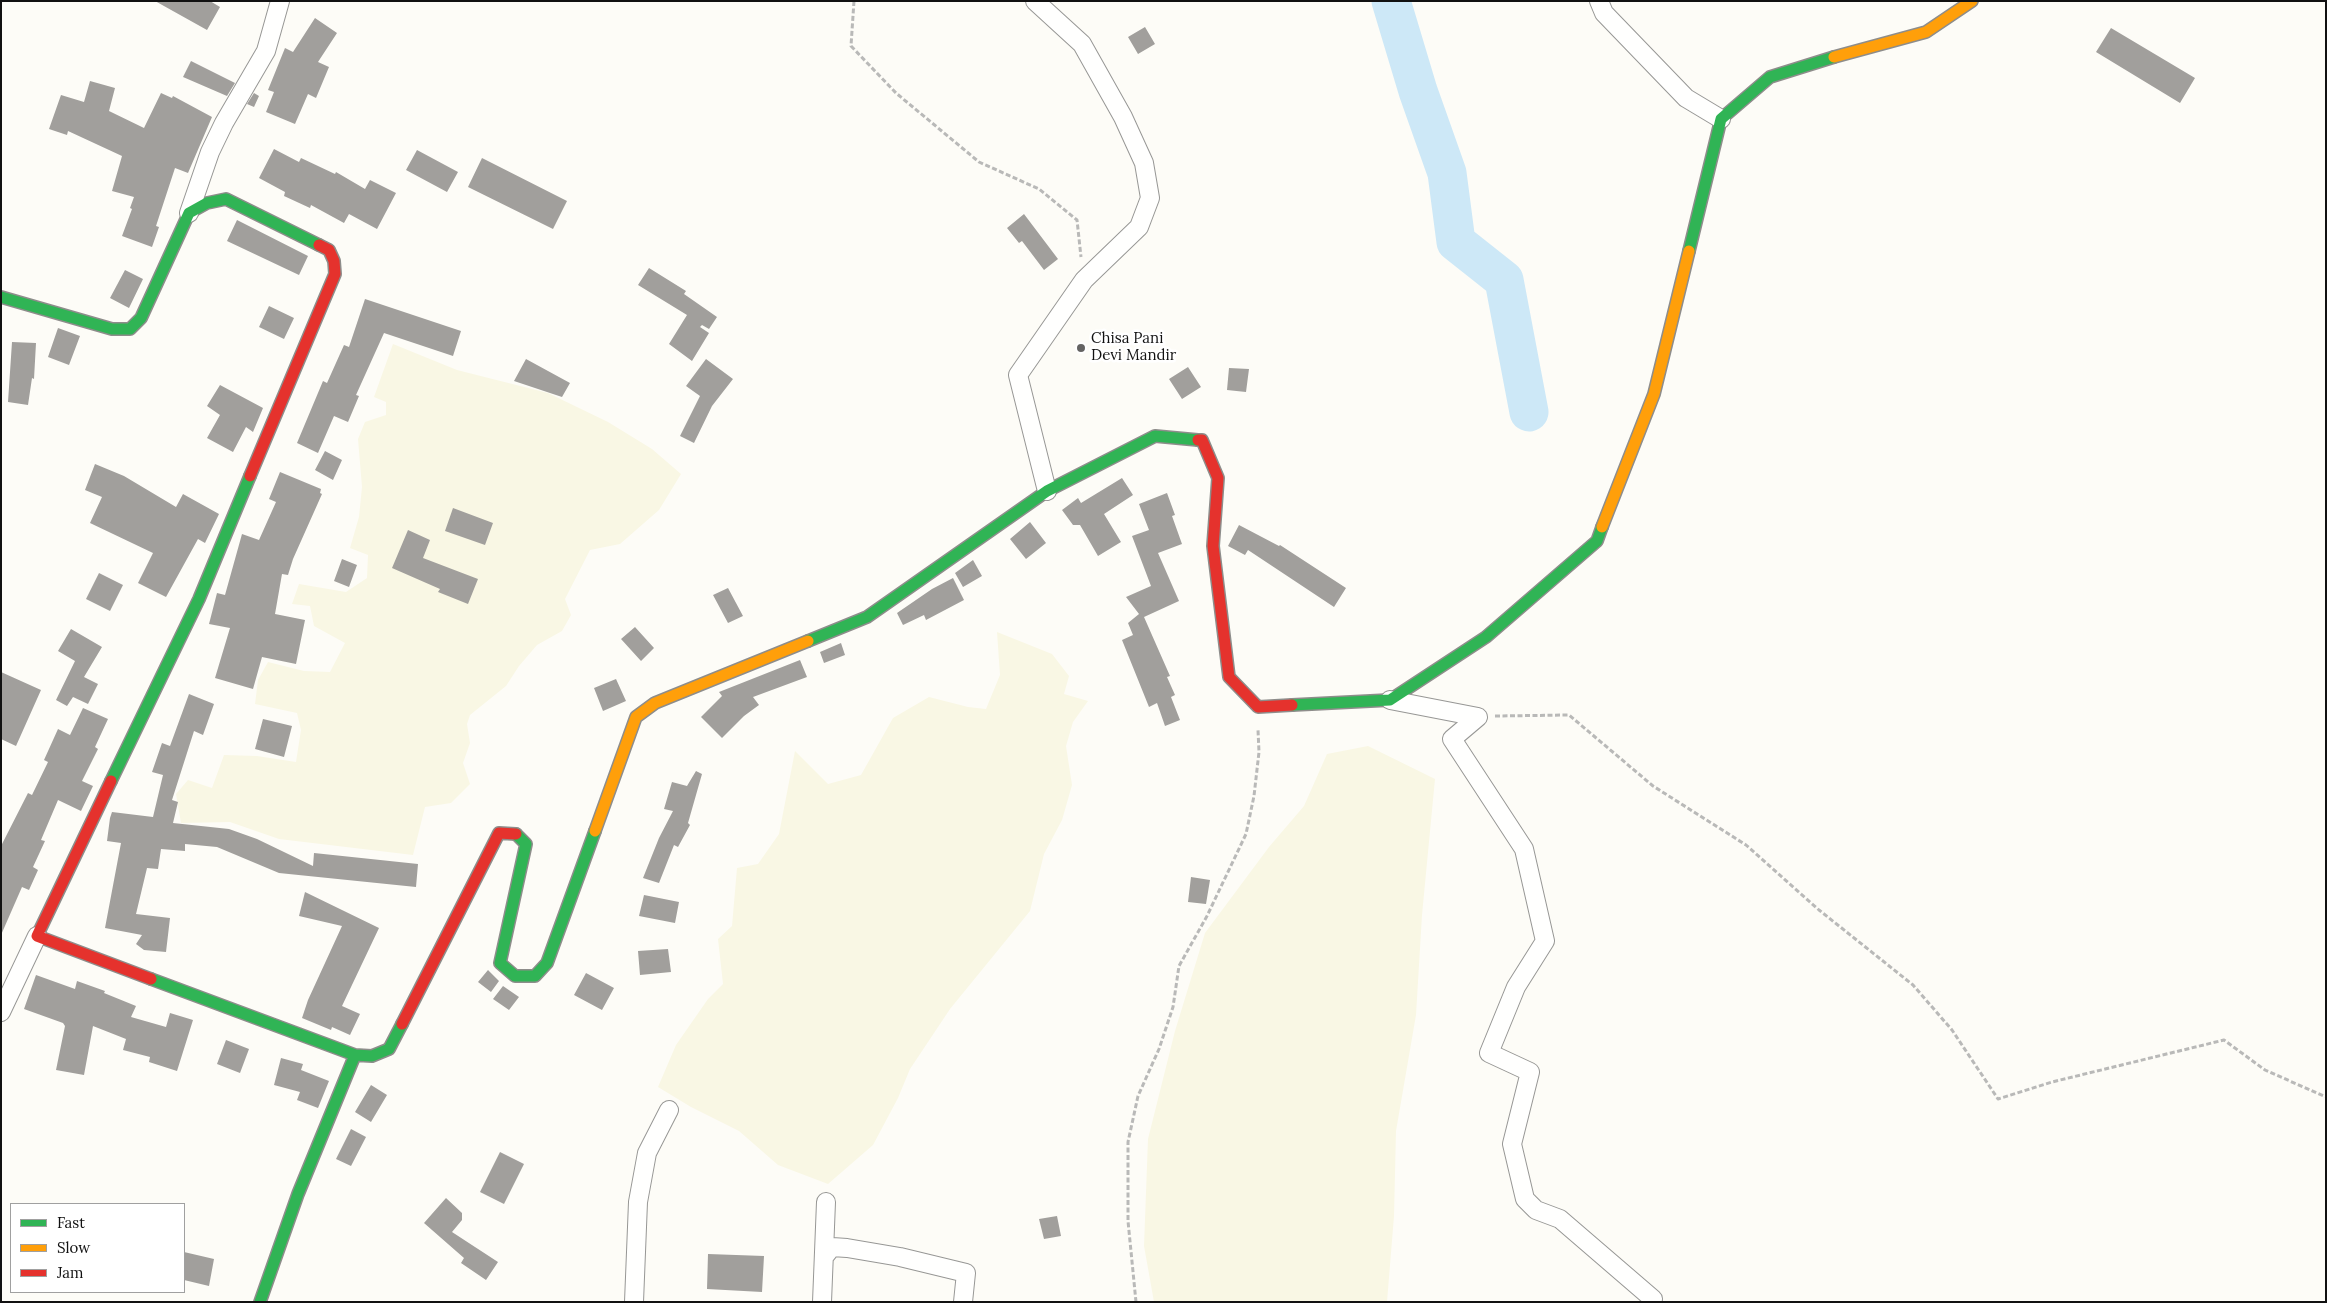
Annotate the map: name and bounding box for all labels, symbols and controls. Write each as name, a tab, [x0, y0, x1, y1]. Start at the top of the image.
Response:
place label: Chisa Pani Devi Mandir	[1091, 330, 1176, 365]
marker: Chisa Pani Devi Mandir	[1075, 342, 1087, 354]
legend	[10, 1203, 185, 1293]
text: Fast	[57, 1213, 85, 1232]
text: Slow	[57, 1238, 90, 1257]
text: Jam	[57, 1263, 84, 1282]

